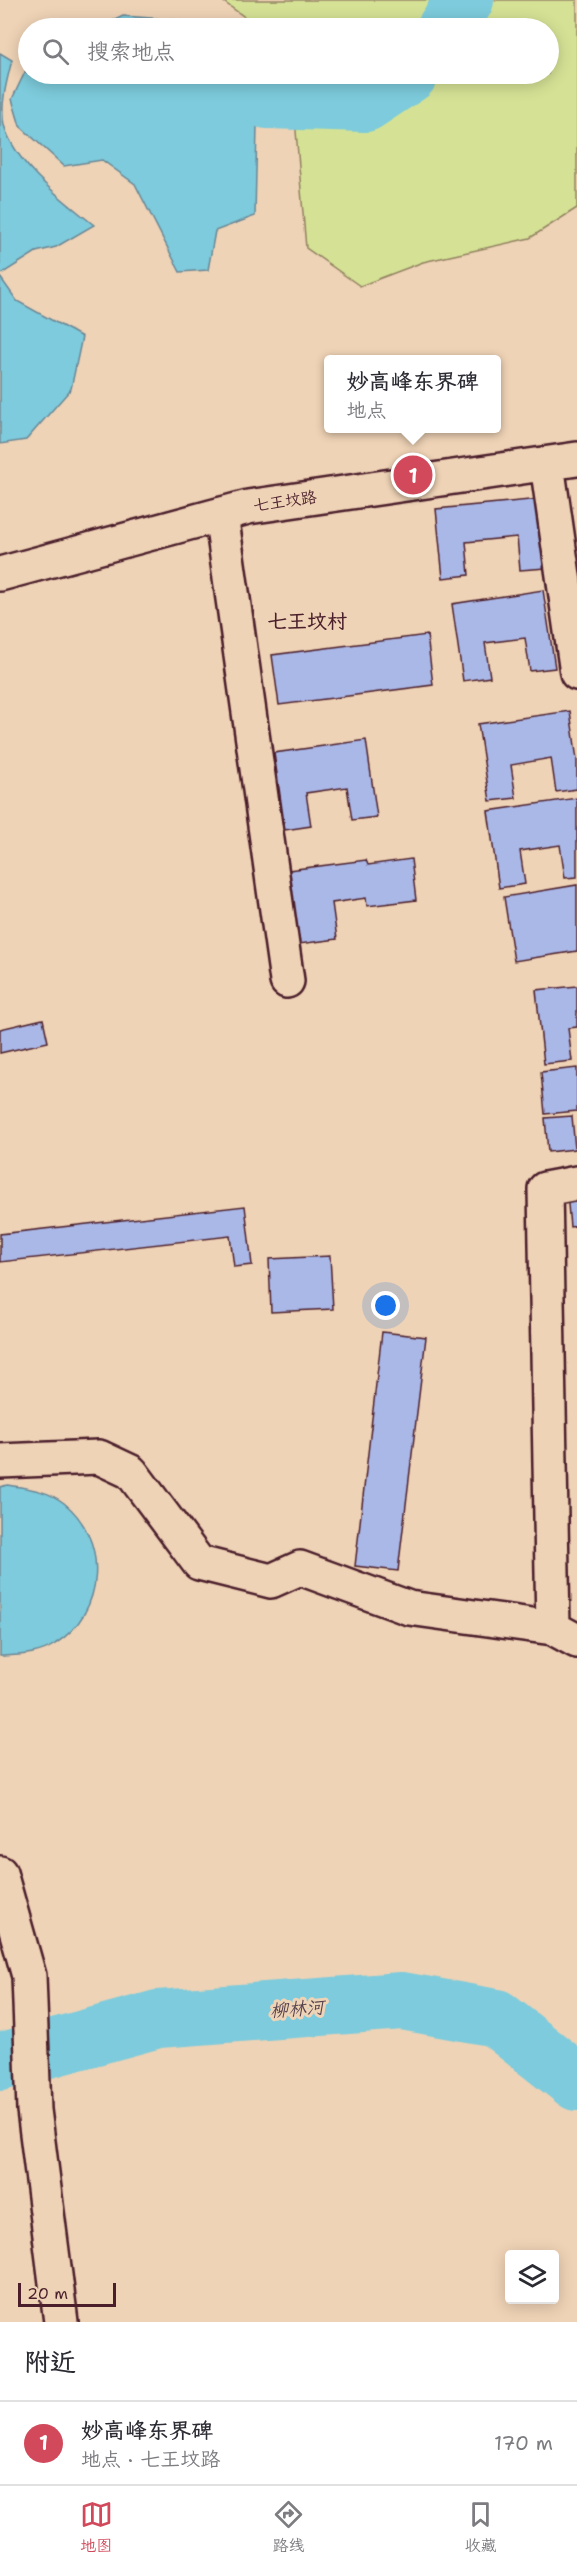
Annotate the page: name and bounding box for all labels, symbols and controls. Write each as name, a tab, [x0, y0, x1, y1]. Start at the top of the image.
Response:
search box	[18, 18, 559, 84]
icon: search	[39, 35, 72, 68]
text: 搜索地点	[87, 37, 175, 66]
popup	[324, 355, 501, 433]
text: 妙高峰东界碑	[346, 367, 479, 396]
text: 地点	[346, 397, 386, 423]
pin: 1	[394, 452, 432, 498]
street label: 七王坟路	[252, 486, 318, 516]
district label: 七王坟村	[267, 608, 347, 634]
your location	[371, 1291, 400, 1320]
water label: 柳林河	[269, 1995, 328, 2023]
map controls	[505, 2250, 559, 2304]
button: layers	[505, 2250, 559, 2304]
scale bar	[18, 2280, 116, 2308]
text: 20 m	[27, 2283, 68, 2304]
text: 附近	[24, 2344, 76, 2379]
text: 妙高峰东界碑	[81, 2416, 213, 2445]
text: 1	[39, 2430, 48, 2456]
text: 170 m	[494, 2430, 553, 2456]
text: 地点 · 七王坟路	[81, 2446, 220, 2472]
tab: 地图	[80, 2498, 113, 2556]
tab: 路线	[272, 2498, 305, 2556]
tab: 收藏	[464, 2498, 497, 2556]

